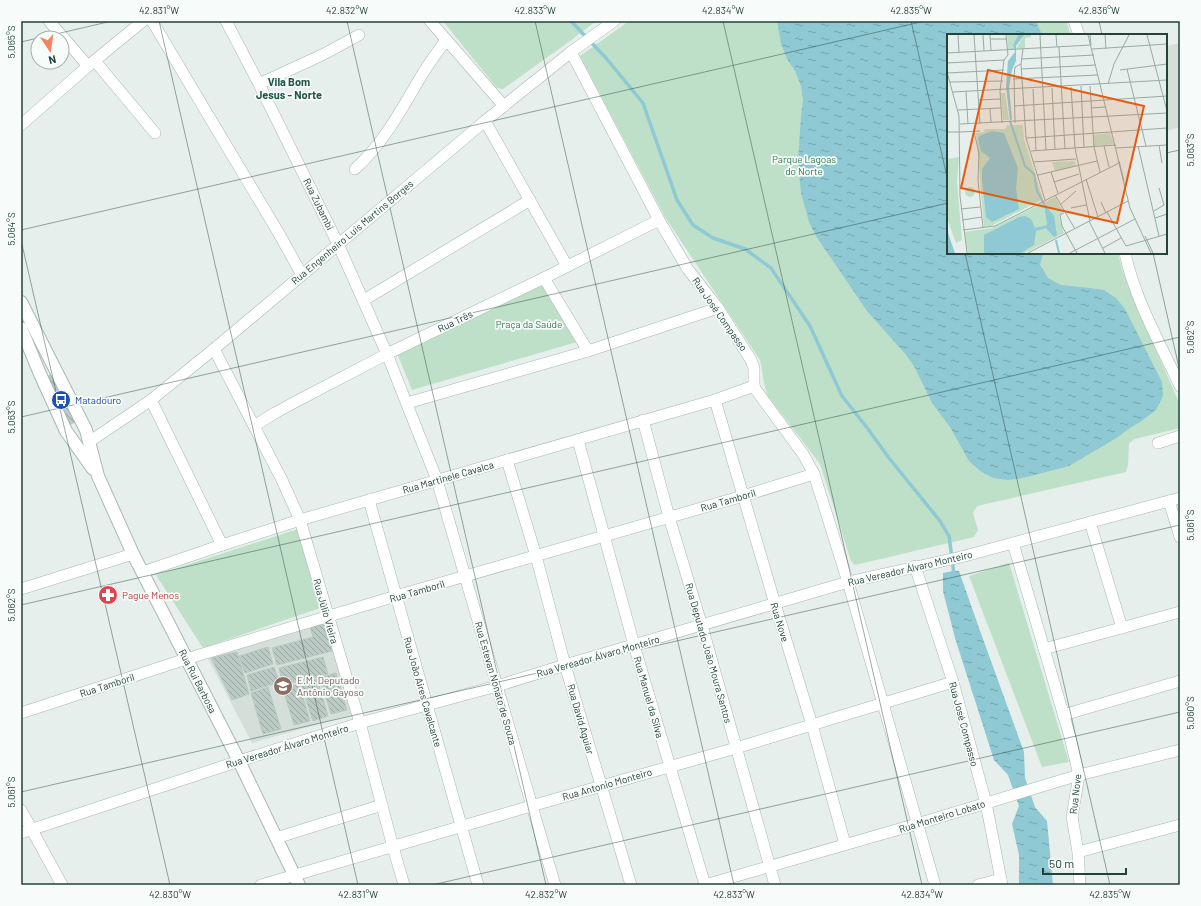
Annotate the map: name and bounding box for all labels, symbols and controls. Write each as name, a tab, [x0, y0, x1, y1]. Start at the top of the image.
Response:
text: 42.831°W	[139, 4, 179, 16]
text: 42.832°W	[326, 4, 368, 16]
text: 42.833°W	[514, 4, 556, 16]
text: 42.834°W	[702, 4, 744, 16]
text: 42.835°W	[890, 4, 932, 16]
text: 42.836°W	[1078, 4, 1120, 16]
text: 5.065°S	[5, 25, 17, 59]
north arrow	[30, 30, 70, 70]
inset map	[947, 34, 1167, 254]
text: N	[47, 53, 57, 67]
district label: Vila Bom Jesus - Norte	[256, 75, 322, 101]
text: 5.063°S	[1184, 133, 1196, 167]
park label: Parque Lagoas do Norte	[772, 153, 836, 177]
street label: Rua Zubambi	[301, 176, 337, 232]
street label: Rua Engenheiro Luis Martins Borges	[288, 177, 416, 287]
text: 5.064°S	[5, 212, 17, 246]
street label: Rua José Compasso	[690, 275, 750, 353]
street label: Rua Três	[436, 307, 475, 335]
park label: Praça da Saúde	[496, 318, 562, 330]
text: 5.062°S	[1184, 320, 1196, 354]
bus stop icon: Matadouro	[50, 389, 72, 411]
place label: Matadouro	[75, 394, 121, 406]
text: 5.063°S	[5, 400, 17, 434]
street label: Rua Martinele Cavalca	[401, 458, 495, 496]
street label: Rua Tamboril	[699, 486, 757, 514]
text: 5.061°S	[1184, 509, 1196, 541]
street label: Rua Vereador Álvaro Monteiro	[847, 548, 973, 588]
street label: Rua Júlio Vieira	[311, 577, 341, 645]
street label: Rua Tamboril	[388, 577, 446, 605]
street label: Rua Deputado João Moura Santos	[683, 582, 735, 725]
pharmacy icon: Pague Menos	[97, 584, 119, 606]
text: 5.062°S	[5, 588, 17, 622]
place label: Pague Menos	[122, 589, 179, 601]
street label: Rua Nove	[768, 601, 792, 643]
street label: Rua Estevan Nonato de Souza	[473, 620, 519, 746]
street label: Rua Vereador Álvaro Monteiro	[535, 633, 661, 679]
street label: Rua João Aires Cavalcante	[401, 635, 445, 749]
street label: Rua Rui Barbosa	[177, 647, 219, 715]
street label: Rua Manuel da Silva	[632, 655, 666, 739]
street label: Rua Tamboril	[78, 671, 136, 699]
place label: E.M. Deputado Antônio Gayoso	[297, 674, 364, 698]
school or university icon: E.M. Deputado Antônio Gayoso	[272, 675, 294, 697]
street label: Rua José Compasso	[947, 680, 981, 768]
street label: Rua David Aguiar	[565, 683, 597, 756]
text: 5.060°S	[1184, 696, 1196, 730]
street label: Rua Vereador Álvaro Monteiro	[224, 722, 350, 770]
street label: Rua Antonio Monteiro	[561, 765, 653, 803]
street label: Rua Nove	[1067, 773, 1083, 815]
text: 5.061°S	[5, 776, 17, 808]
street label: Rua Monteiro Lobato	[897, 797, 987, 835]
scale bar	[1043, 850, 1126, 876]
text: 50 m	[1049, 856, 1074, 870]
text: 42.830°W	[149, 888, 191, 900]
text: 42.831°W	[338, 888, 378, 900]
text: 42.832°W	[525, 888, 567, 900]
text: 42.833°W	[713, 888, 755, 900]
text: 42.834°W	[901, 888, 943, 900]
text: 42.835°W	[1089, 888, 1131, 900]

